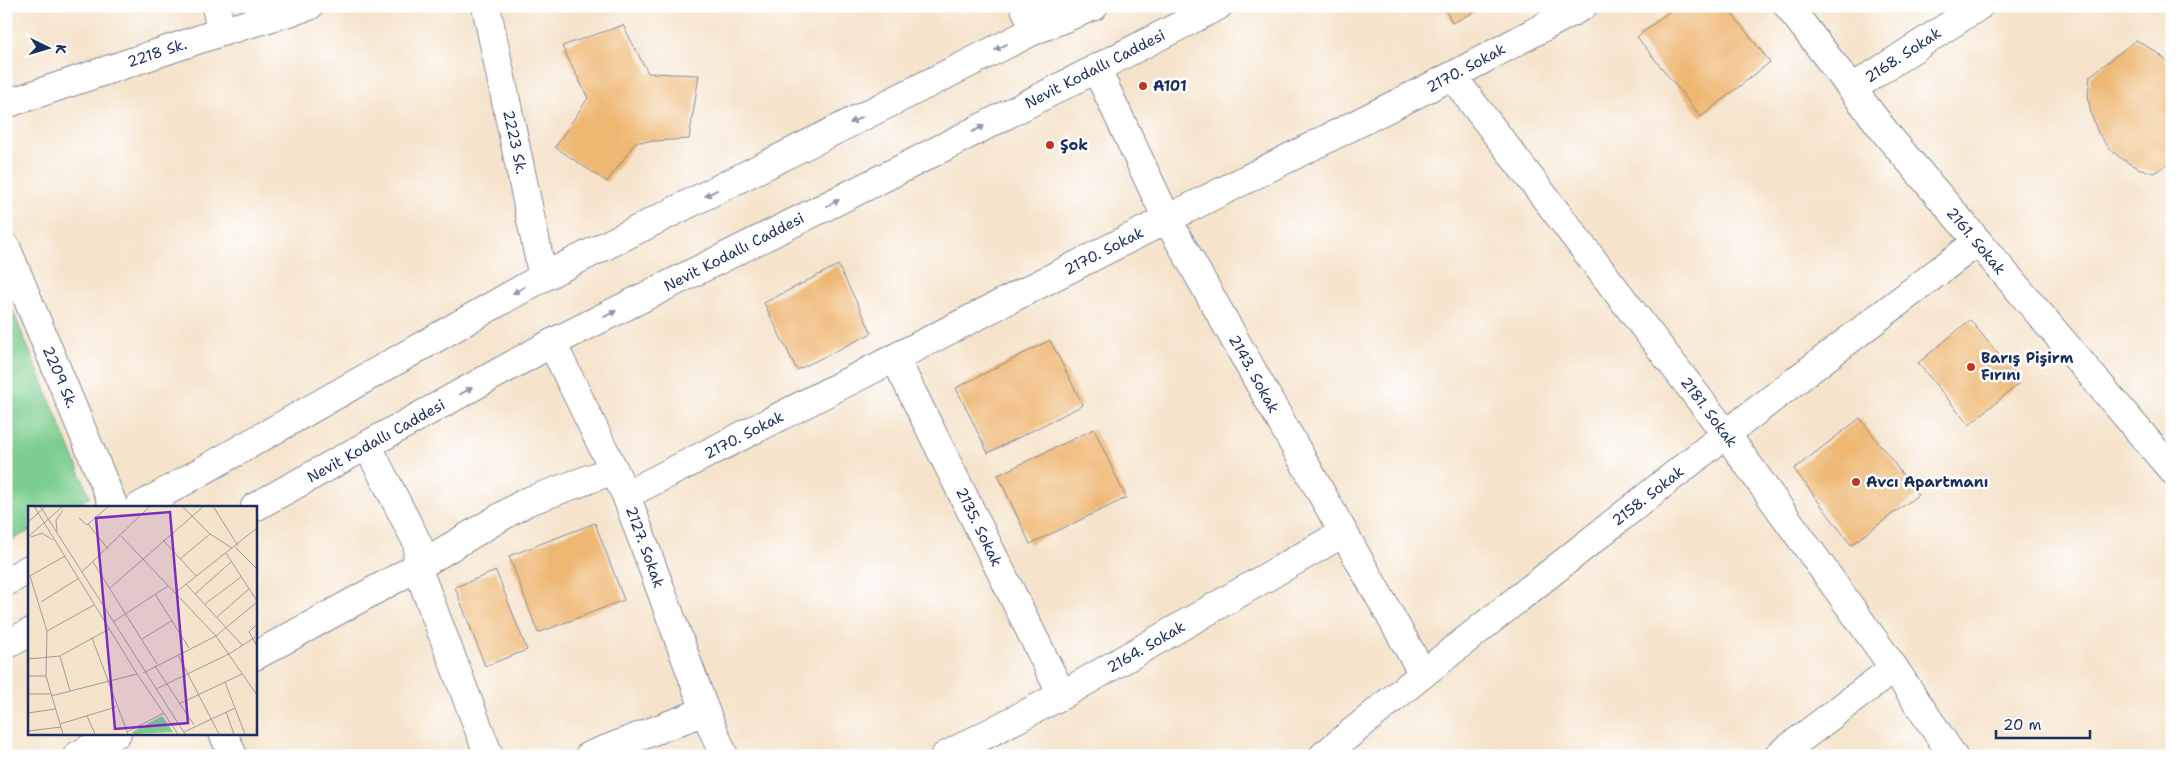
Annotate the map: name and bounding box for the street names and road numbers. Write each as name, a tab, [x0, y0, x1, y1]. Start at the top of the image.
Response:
street label: 2168. Sokak	[1861, 23, 1945, 87]
street label: Nevit Kodallı Caddesi	[1021, 25, 1169, 113]
street label: 2218 Sk.	[125, 34, 189, 72]
street label: 2170. Sokak	[1423, 39, 1509, 97]
street label: 2223 Sk.	[498, 108, 532, 176]
street label: 2161. Sokak	[1942, 203, 2010, 279]
street label: Nevit Kodallı Caddesi	[660, 208, 808, 296]
street label: 2170. Sokak	[1061, 222, 1147, 280]
street label: 2143. Sokak	[1224, 331, 1284, 417]
street label: 2209 Sk.	[38, 343, 82, 411]
street label: 2181. Sokak	[1676, 373, 1742, 451]
street label: Nevit Kodallı Caddesi	[303, 395, 449, 487]
street label: 2170. Sokak	[701, 406, 787, 464]
street label: 2158. Sokak	[1608, 461, 1688, 531]
street label: 2135. Sokak	[951, 484, 1007, 570]
street label: 2127. Sokak	[621, 503, 669, 591]
street label: 2164. Sokak	[1103, 617, 1189, 677]

